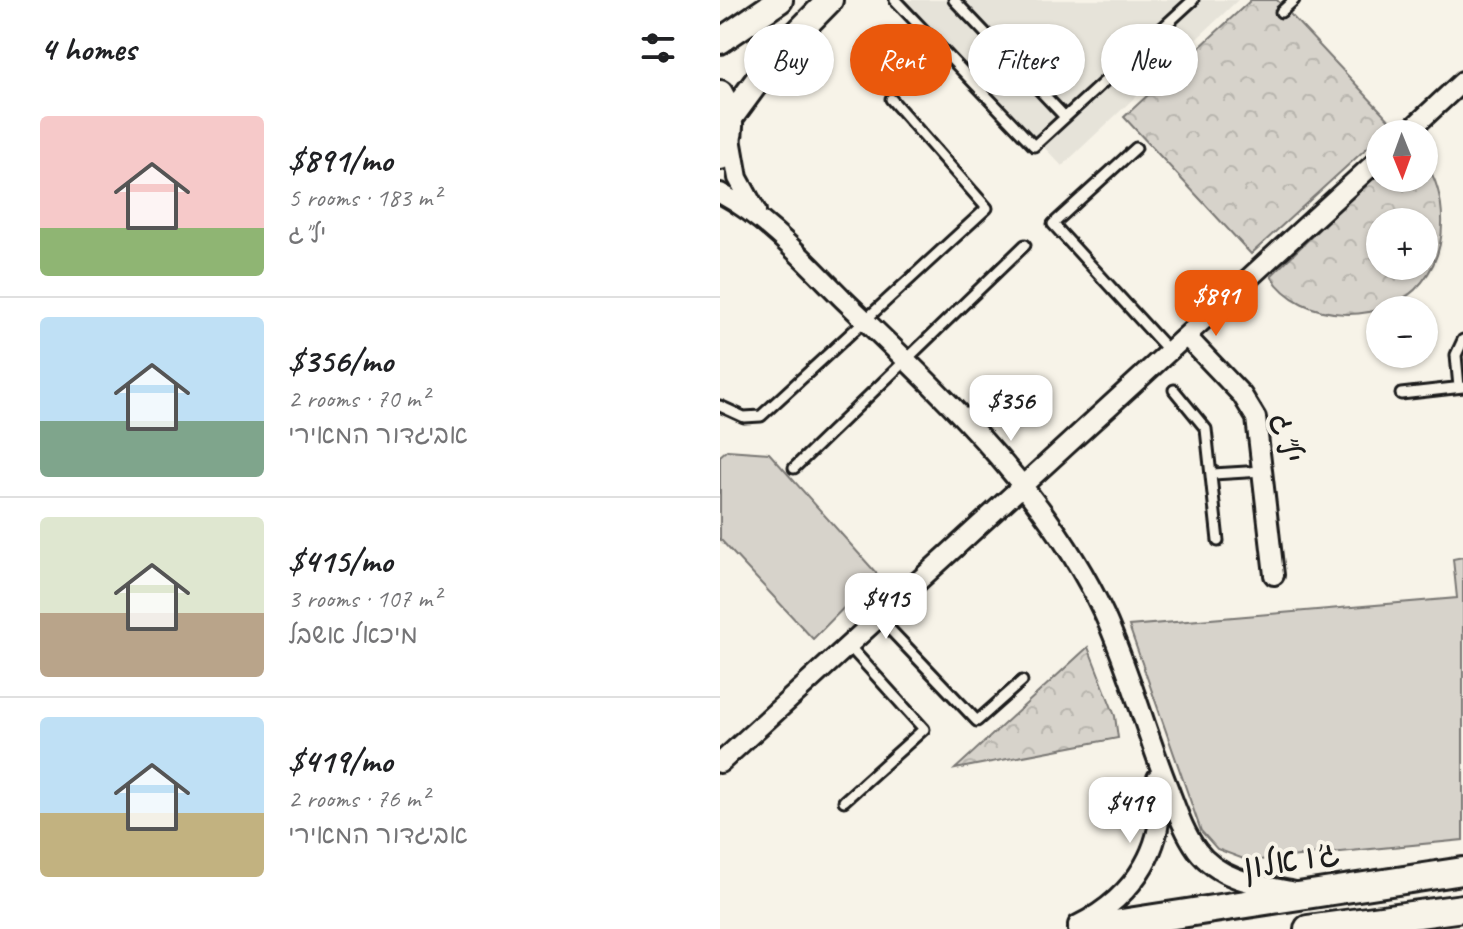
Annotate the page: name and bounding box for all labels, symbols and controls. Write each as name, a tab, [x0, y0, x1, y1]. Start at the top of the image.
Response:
chip: Buy	[744, 24, 834, 96]
chip: Rent	[850, 24, 952, 96]
chip: Filters	[968, 24, 1085, 96]
chip: New	[1101, 24, 1198, 96]
icon: filters	[636, 26, 680, 70]
text: 4 homes	[40, 27, 136, 70]
north arrow	[1366, 120, 1438, 192]
map controls	[1366, 120, 1438, 368]
text: $891/mo	[288, 138, 392, 181]
icon: home	[104, 148, 200, 244]
text: 5 rooms · 183 m²	[288, 181, 440, 214]
button: +	[1366, 208, 1438, 280]
text: יל"ג	[288, 217, 326, 250]
pin: $891	[1169, 270, 1263, 338]
text: $891	[1193, 279, 1239, 312]
button: −	[1366, 296, 1438, 368]
text: $356/mo	[288, 339, 393, 382]
icon: home	[104, 349, 200, 445]
pin: $356	[964, 375, 1058, 443]
text: 2 rooms · 70 m²	[288, 382, 429, 415]
text: $356	[988, 384, 1034, 417]
street label: יל"ג	[1260, 409, 1313, 467]
text: אביגדור המאירי	[288, 418, 468, 451]
text: $415/mo	[288, 539, 392, 582]
icon: home	[104, 549, 200, 645]
pin: $415	[839, 573, 933, 641]
text: 3 rooms · 107 m²	[288, 582, 440, 615]
text: $415	[863, 582, 909, 615]
text: מיכאל אשבל	[288, 618, 418, 651]
text: $419/mo	[288, 739, 392, 782]
icon: home	[104, 749, 200, 845]
pin: $419	[1083, 777, 1177, 845]
text: 2 rooms · 76 m²	[288, 782, 429, 815]
text: $419	[1107, 786, 1153, 819]
text: אביגדור המאירי	[288, 818, 468, 851]
street label: ג'ו אלון	[1240, 831, 1342, 888]

